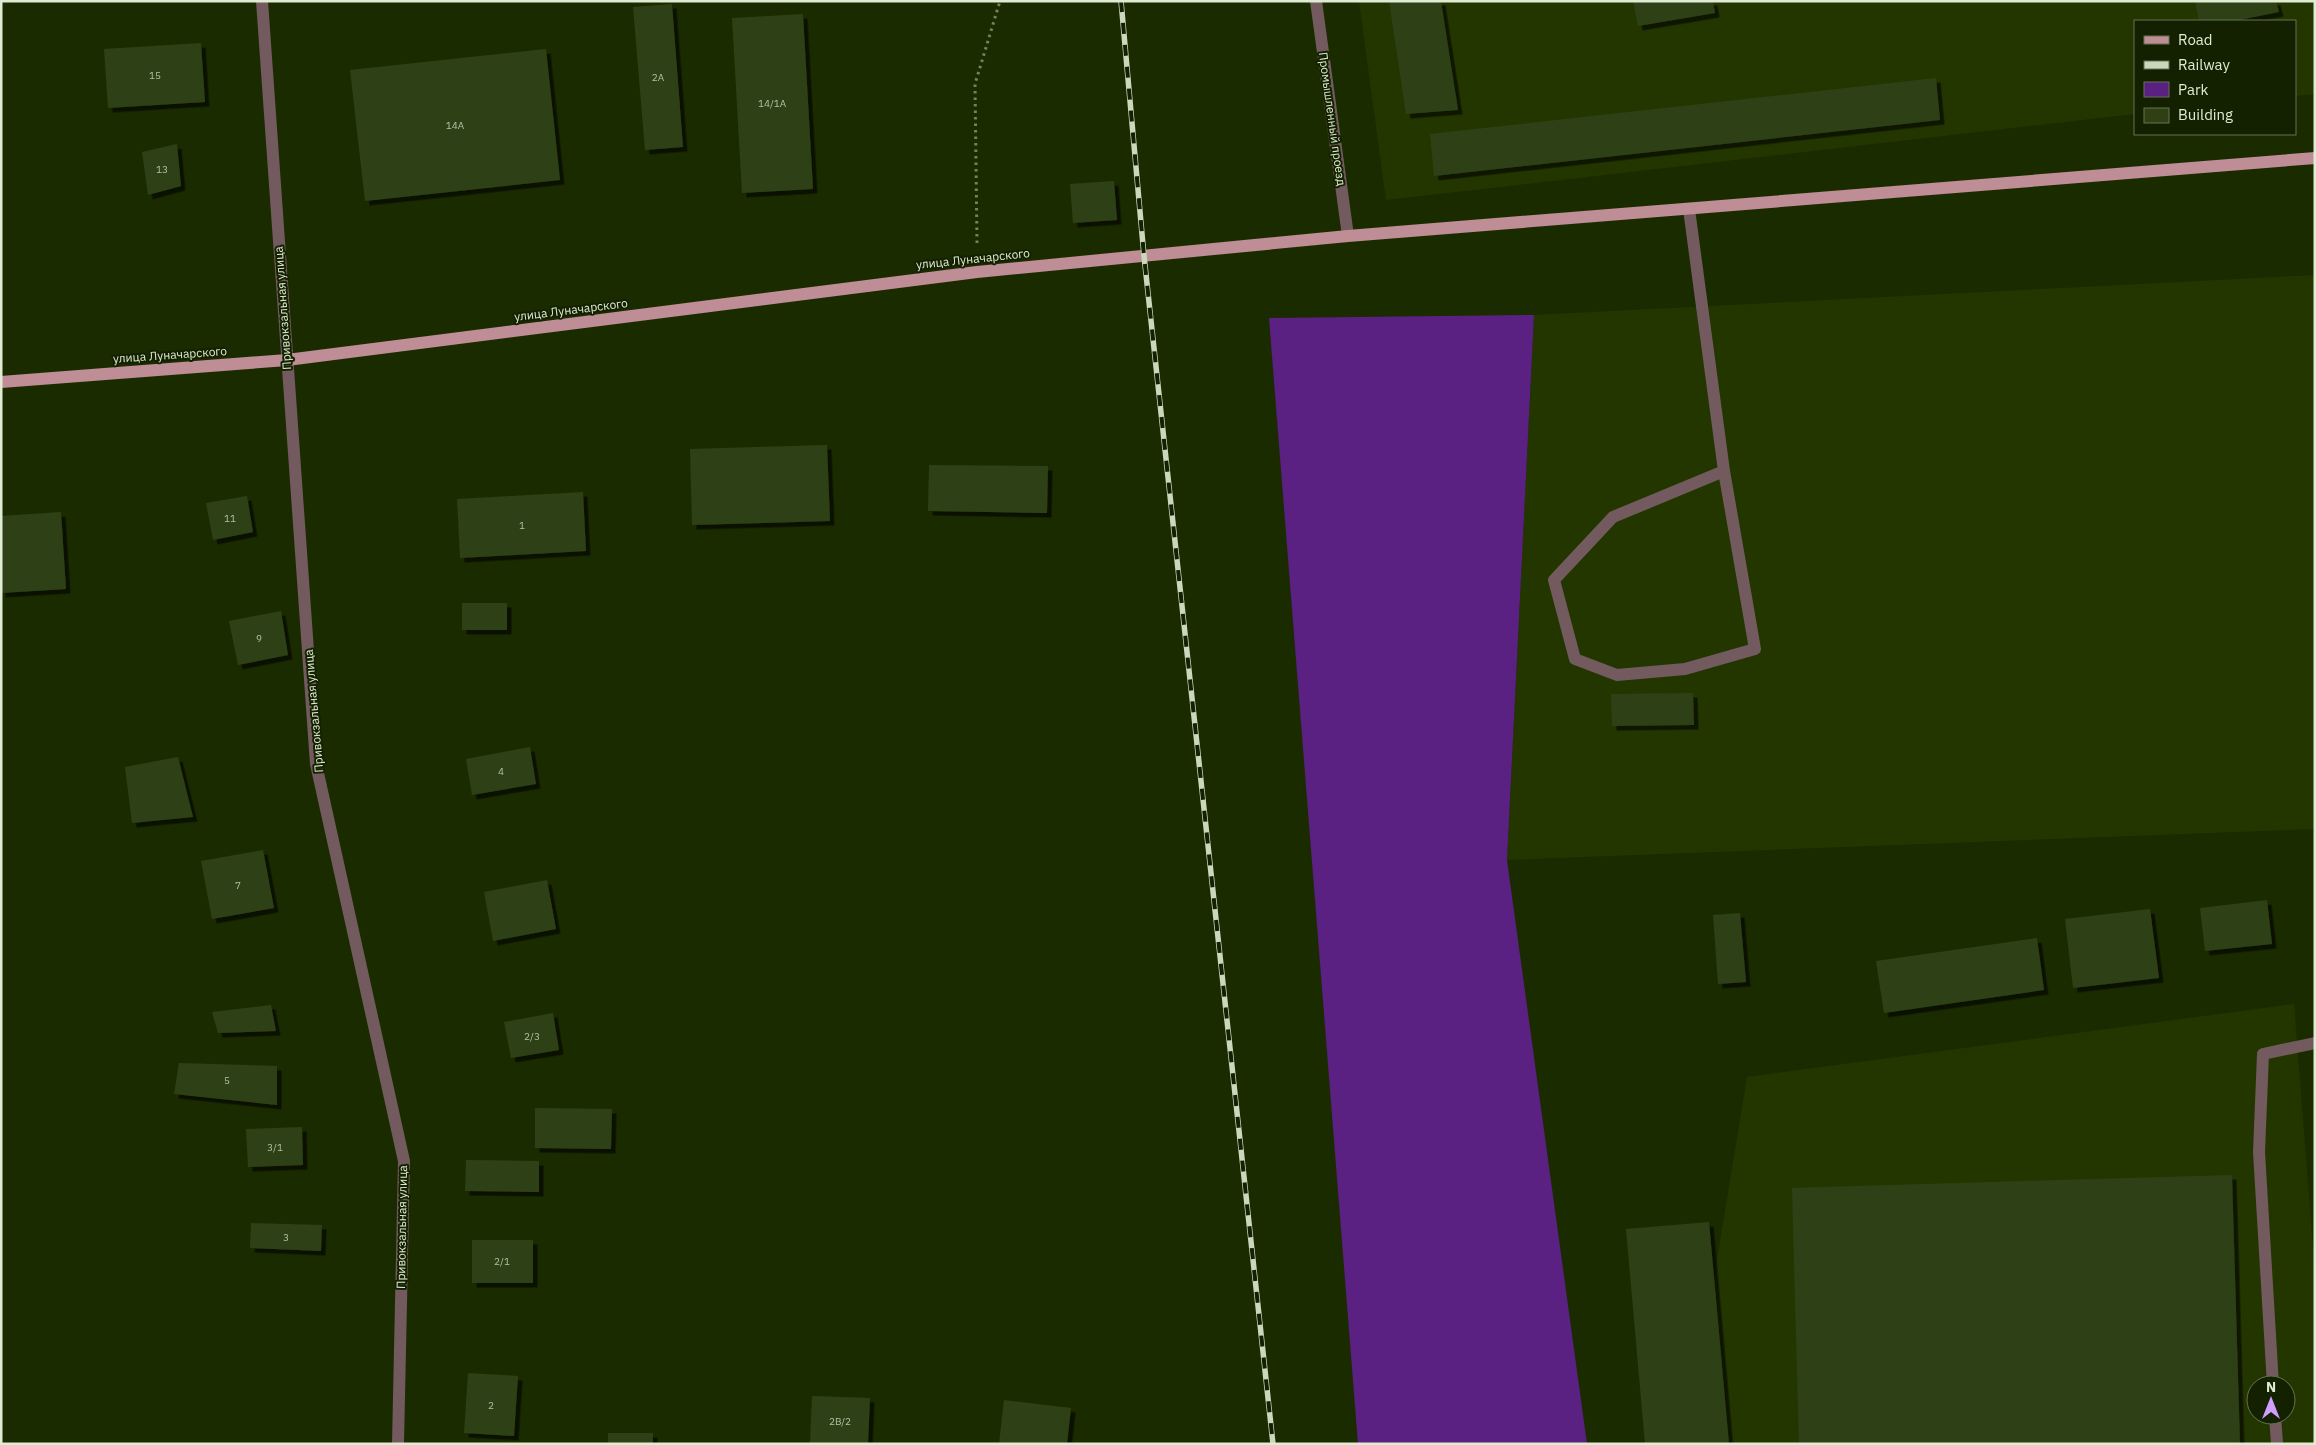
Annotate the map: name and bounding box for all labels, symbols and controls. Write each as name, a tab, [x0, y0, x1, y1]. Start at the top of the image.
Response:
legend	[2134, 20, 2296, 135]
text: Road	[2178, 30, 2213, 49]
street label: Промышленный проезд	[1316, 51, 1349, 187]
text: Railway	[2178, 55, 2231, 74]
house number: 15	[149, 69, 161, 82]
house number: 2А	[652, 71, 665, 84]
text: Park	[2178, 80, 2208, 99]
house number: 14/1А	[758, 97, 787, 110]
text: Building	[2178, 105, 2233, 124]
house number: 14А	[446, 119, 465, 132]
house number: 13	[156, 163, 168, 176]
street label: Привокзальная улица	[271, 245, 294, 370]
street label: улица Луначарского	[915, 245, 1031, 272]
street label: улица Луначарского	[513, 295, 629, 324]
street label: улица Луначарского	[112, 343, 228, 366]
house number: 11	[224, 512, 236, 525]
house number: 1	[519, 519, 525, 532]
house number: 9	[256, 632, 262, 645]
street label: Привокзальная улица	[301, 648, 326, 773]
house number: 4	[498, 765, 504, 778]
house number: 7	[235, 879, 241, 892]
house number: 2/3	[524, 1030, 540, 1043]
house number: 5	[224, 1074, 230, 1087]
house number: 3/1	[267, 1141, 283, 1154]
street label: Привокзальная улица	[393, 1164, 410, 1289]
house number: 3	[283, 1231, 289, 1244]
house number: 2/1	[494, 1255, 510, 1268]
north arrow	[2246, 1375, 2296, 1425]
text: N	[2266, 1378, 2276, 1396]
house number: 2	[488, 1399, 494, 1412]
house number: 2В/2	[829, 1415, 851, 1428]

